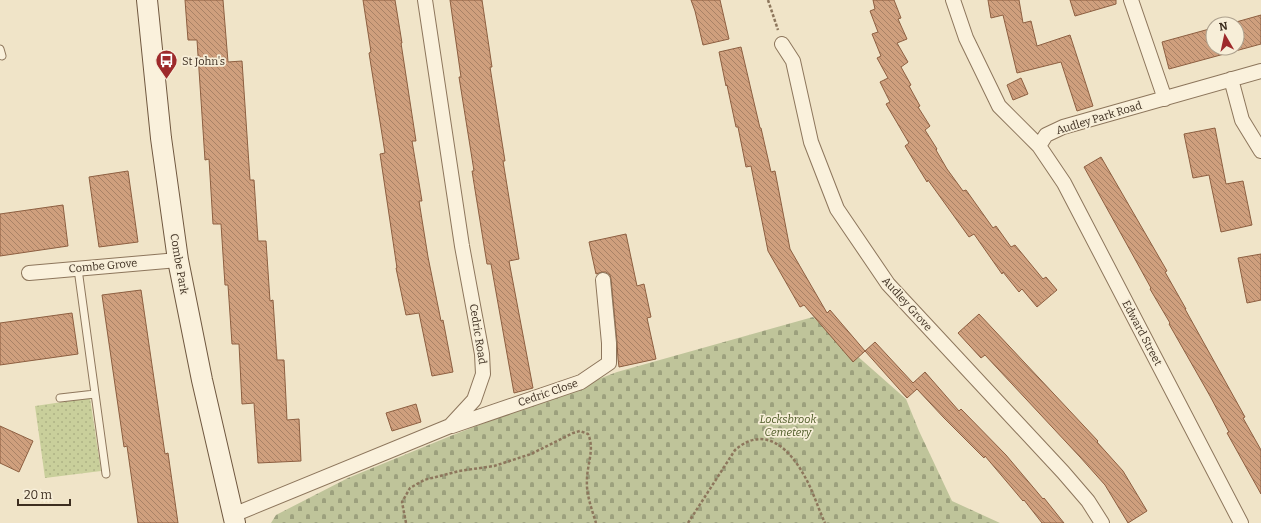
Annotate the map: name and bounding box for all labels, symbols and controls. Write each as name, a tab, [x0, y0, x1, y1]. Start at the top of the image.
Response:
north arrow	[1205, 16, 1245, 56]
text: N	[1218, 19, 1229, 34]
bus stop icon: St John's	[153, 48, 179, 81]
place label: St John's	[182, 55, 225, 68]
street label: Audley Park Road	[1055, 99, 1144, 137]
street label: Combe Park	[167, 233, 191, 296]
street label: Combe Grove	[68, 257, 138, 275]
street label: Audley Grove	[879, 274, 935, 334]
street label: Edward Street	[1119, 298, 1165, 368]
street label: Cedric Road	[467, 303, 489, 366]
street label: Cedric Close	[516, 377, 580, 409]
park label: Locksbrook Cemetery	[760, 413, 817, 439]
scale bar	[18, 481, 70, 507]
text: 20 m	[24, 488, 53, 502]

